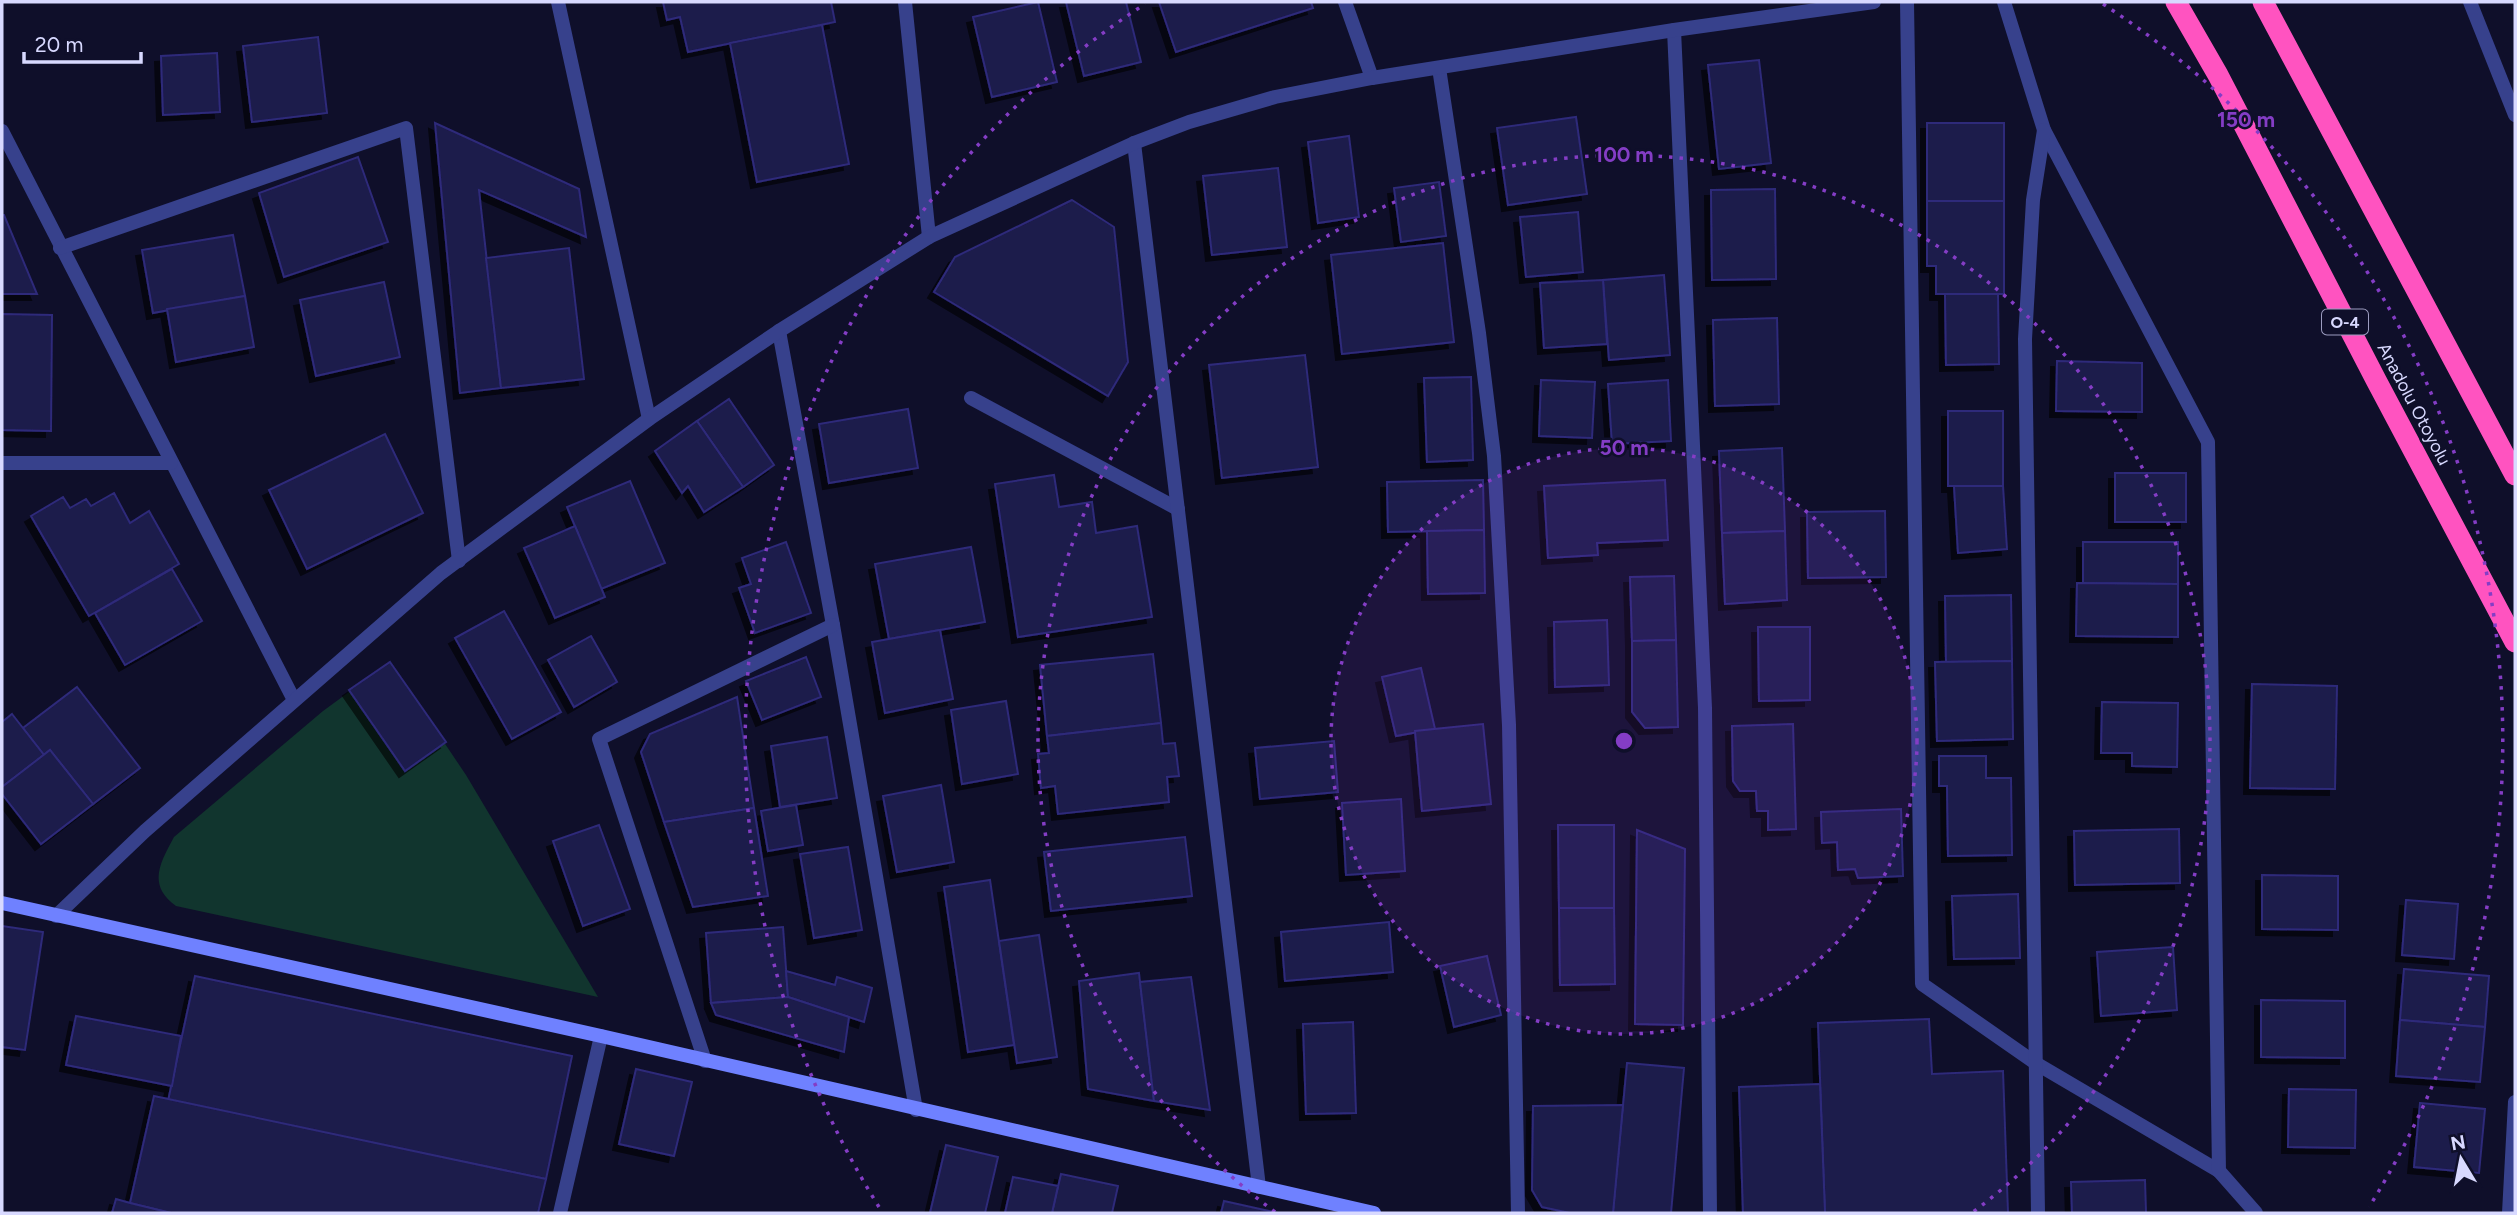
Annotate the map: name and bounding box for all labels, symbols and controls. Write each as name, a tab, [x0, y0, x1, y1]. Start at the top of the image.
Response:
scale bar	[24, 21, 142, 65]
text: 20 m	[35, 32, 83, 57]
text: 150 m	[2217, 107, 2275, 132]
text: 100 m	[1594, 142, 1654, 167]
road number: O-4	[2322, 310, 2368, 334]
street label: Anadolu Otoyolu	[2372, 339, 2456, 469]
text: 50 m	[1599, 435, 1649, 460]
centre of rings	[1612, 729, 1636, 753]
north arrow	[2426, 1124, 2496, 1194]
text: N	[2449, 1130, 2467, 1155]

